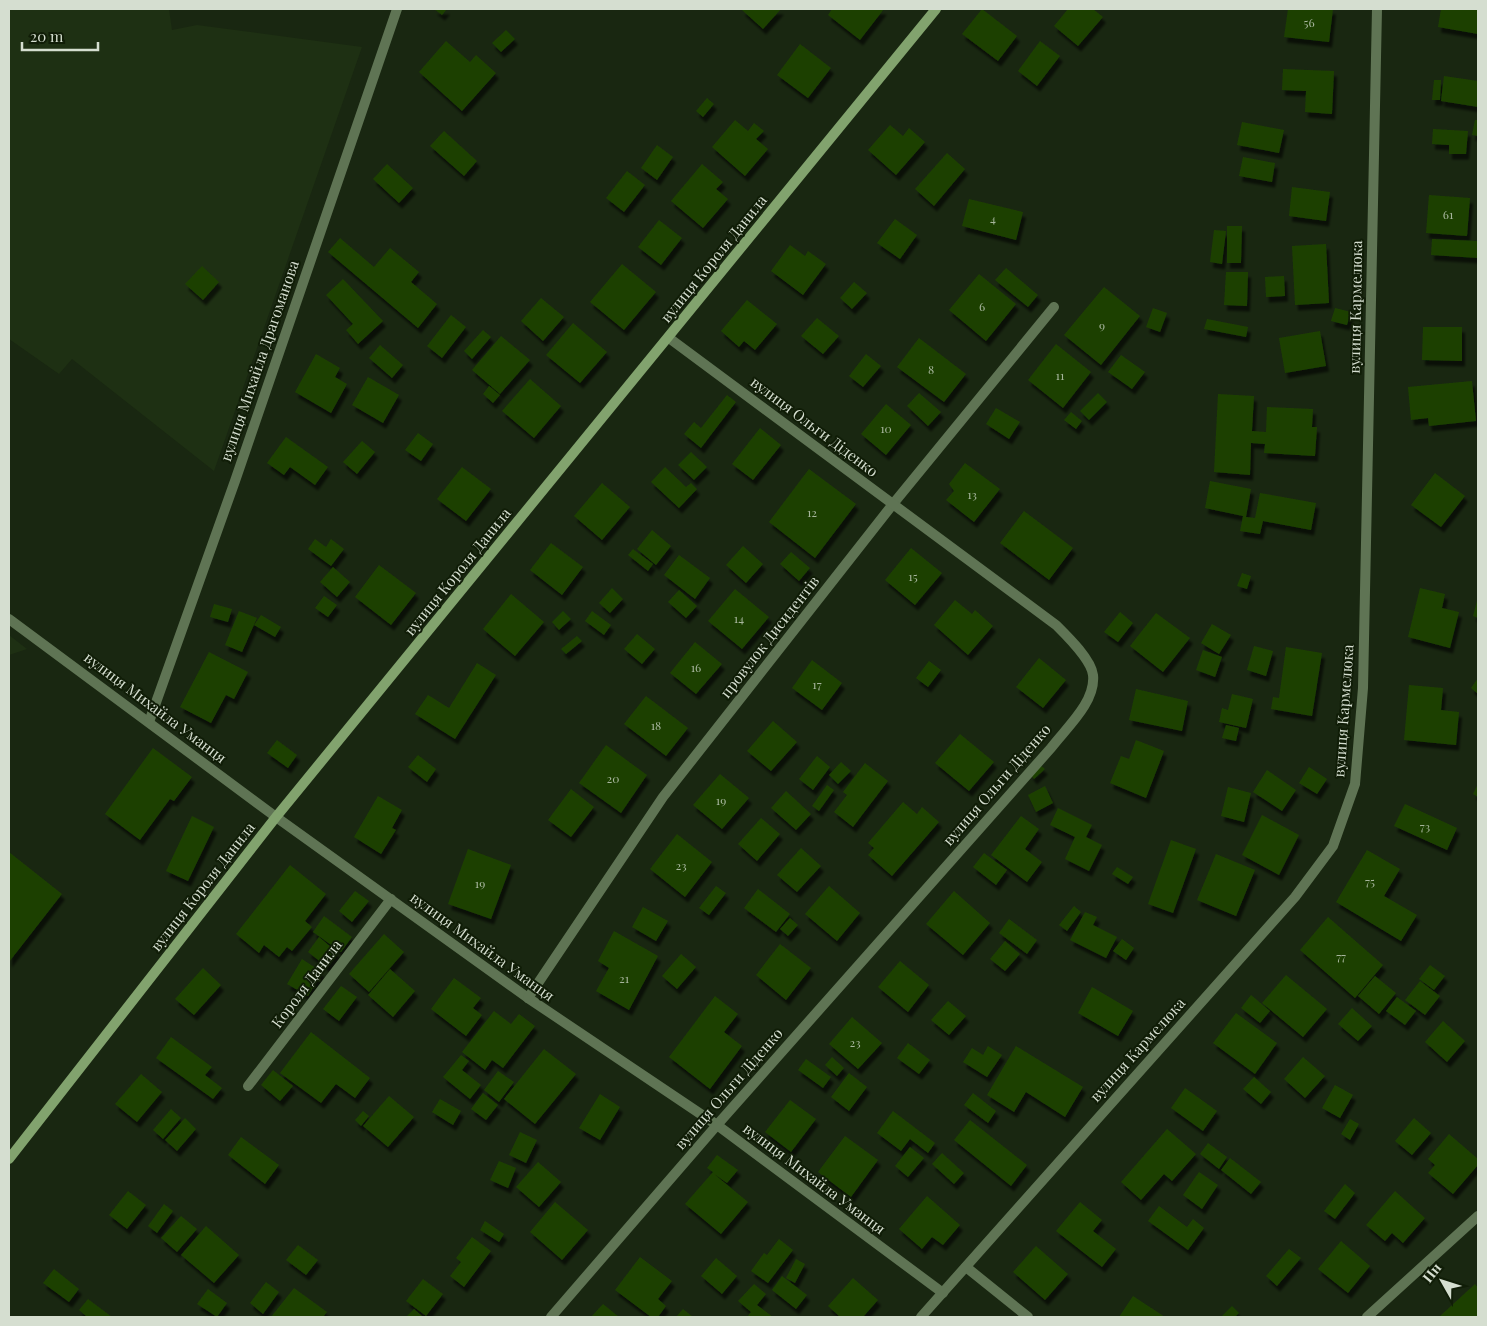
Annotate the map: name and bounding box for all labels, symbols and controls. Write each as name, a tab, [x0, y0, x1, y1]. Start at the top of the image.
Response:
house number: 56	[1303, 14, 1315, 30]
scale bar	[22, 20, 99, 52]
text: 20 m	[30, 26, 64, 46]
street label: вулиця Короля Данила	[656, 190, 771, 326]
house number: 61	[1443, 206, 1454, 222]
house number: 4	[990, 210, 996, 226]
street label: вулиця Кармелюка	[1344, 240, 1366, 374]
street label: вулиця Михайла Драгоманова	[215, 257, 303, 464]
house number: 6	[979, 298, 985, 314]
house number: 9	[1099, 317, 1105, 333]
house number: 8	[928, 361, 934, 377]
house number: 11	[1056, 367, 1065, 383]
street label: вулиця Ольги Діденко	[747, 372, 882, 481]
house number: 10	[880, 420, 892, 436]
house number: 13	[967, 486, 977, 502]
street label: вулиця Короля Данила	[400, 503, 515, 639]
house number: 12	[807, 504, 817, 520]
house number: 15	[908, 568, 918, 584]
street label: провулок Дисидентів	[715, 571, 823, 702]
house number: 14	[734, 610, 744, 626]
street label: вулиця Кармелюка	[1328, 643, 1358, 778]
street label: вулиця Михайла Уманця	[80, 647, 231, 767]
house number: 16	[691, 659, 701, 675]
house number: 17	[812, 676, 822, 692]
house number: 18	[651, 717, 661, 733]
street label: вулиця Ольги Діденко	[938, 719, 1055, 849]
house number: 20	[607, 770, 619, 786]
house number: 19	[716, 792, 726, 808]
street label: вулиця Короля Данила	[146, 817, 259, 955]
house number: 73	[1420, 818, 1430, 834]
house number: 23	[675, 857, 687, 873]
house number: 75	[1365, 873, 1375, 889]
house number: 19	[475, 875, 485, 891]
street label: вулиця Михайла Уманця	[407, 887, 559, 1005]
street label: Короля Данила	[266, 935, 346, 1032]
house number: 77	[1336, 948, 1346, 964]
house number: 21	[619, 970, 630, 986]
street label: вулиця Кармелюка	[1085, 993, 1190, 1106]
street label: вулиця Ольги Діденко	[670, 1023, 787, 1153]
house number: 23	[849, 1034, 861, 1050]
street label: вулиця Михайла Уманця	[739, 1118, 890, 1238]
north arrow	[1417, 1256, 1467, 1306]
text: Пн	[1418, 1259, 1445, 1286]

